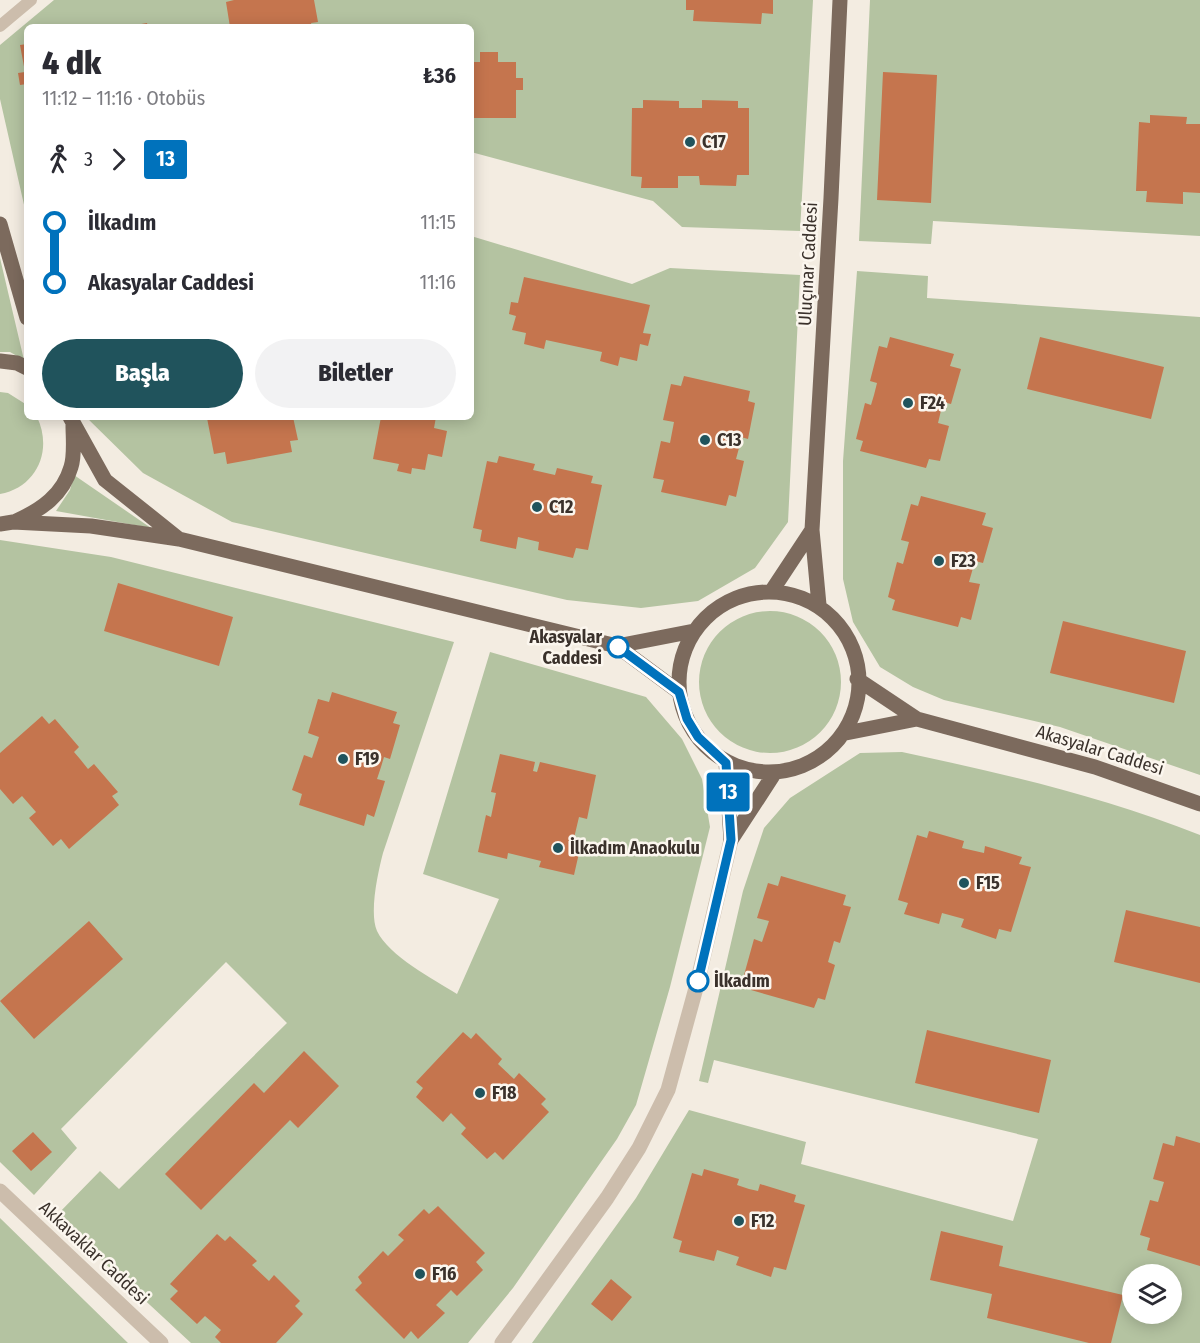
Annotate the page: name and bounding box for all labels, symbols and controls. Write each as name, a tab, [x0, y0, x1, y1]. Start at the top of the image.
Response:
text: 4 dk	[42, 43, 101, 83]
text: ₺36	[423, 62, 456, 89]
text: 11:12 – 11:16 · Otobüs	[42, 86, 205, 110]
place label: C17	[702, 131, 726, 153]
marker: C17	[683, 135, 697, 149]
icon: walk	[42, 143, 75, 176]
icon: forward	[102, 143, 135, 176]
text: 13	[156, 146, 175, 172]
text: 3	[84, 147, 93, 171]
street label: Uluçınar Caddesi	[794, 202, 822, 326]
text: İlkadım	[88, 209, 156, 236]
text: 11:15	[420, 210, 456, 234]
text: Akasyalar Caddesi	[88, 269, 254, 296]
text: 11:16	[420, 270, 456, 294]
button: Başla	[42, 339, 243, 408]
button: Biletler	[255, 339, 456, 408]
place label: F24	[920, 392, 945, 414]
marker: F24	[901, 396, 915, 410]
place label: C13	[717, 429, 742, 451]
marker: C13	[698, 433, 712, 447]
place label: C12	[549, 496, 573, 518]
marker: C12	[530, 500, 544, 514]
place label: F23	[951, 550, 976, 572]
marker: F23	[932, 554, 946, 568]
place label: Akasyalar Caddesi	[528, 626, 602, 669]
marker: Akasyalar Caddesi	[607, 636, 629, 658]
street label: Akasyalar Caddesi	[1034, 720, 1166, 780]
place label: F19	[355, 748, 379, 770]
marker: F19	[336, 752, 350, 766]
line badge: 13	[701, 772, 755, 812]
text: 13	[719, 779, 737, 805]
place label: İlkadım Anaokulu	[570, 837, 700, 859]
marker: İlkadım Anaokulu	[551, 841, 565, 855]
place label: F15	[976, 872, 1000, 894]
marker: F15	[957, 876, 971, 890]
marker: İlkadım	[687, 970, 709, 992]
place label: İlkadım	[714, 970, 770, 992]
place label: F18	[492, 1082, 517, 1104]
marker: F18	[473, 1086, 487, 1100]
street label: Akkavaklar Caddesi	[35, 1197, 153, 1309]
place label: F12	[751, 1210, 774, 1232]
marker: F12	[732, 1214, 746, 1228]
place label: F16	[432, 1263, 456, 1285]
map controls	[1122, 1264, 1182, 1324]
button: layers	[1122, 1264, 1182, 1324]
marker: F16	[413, 1267, 427, 1281]

